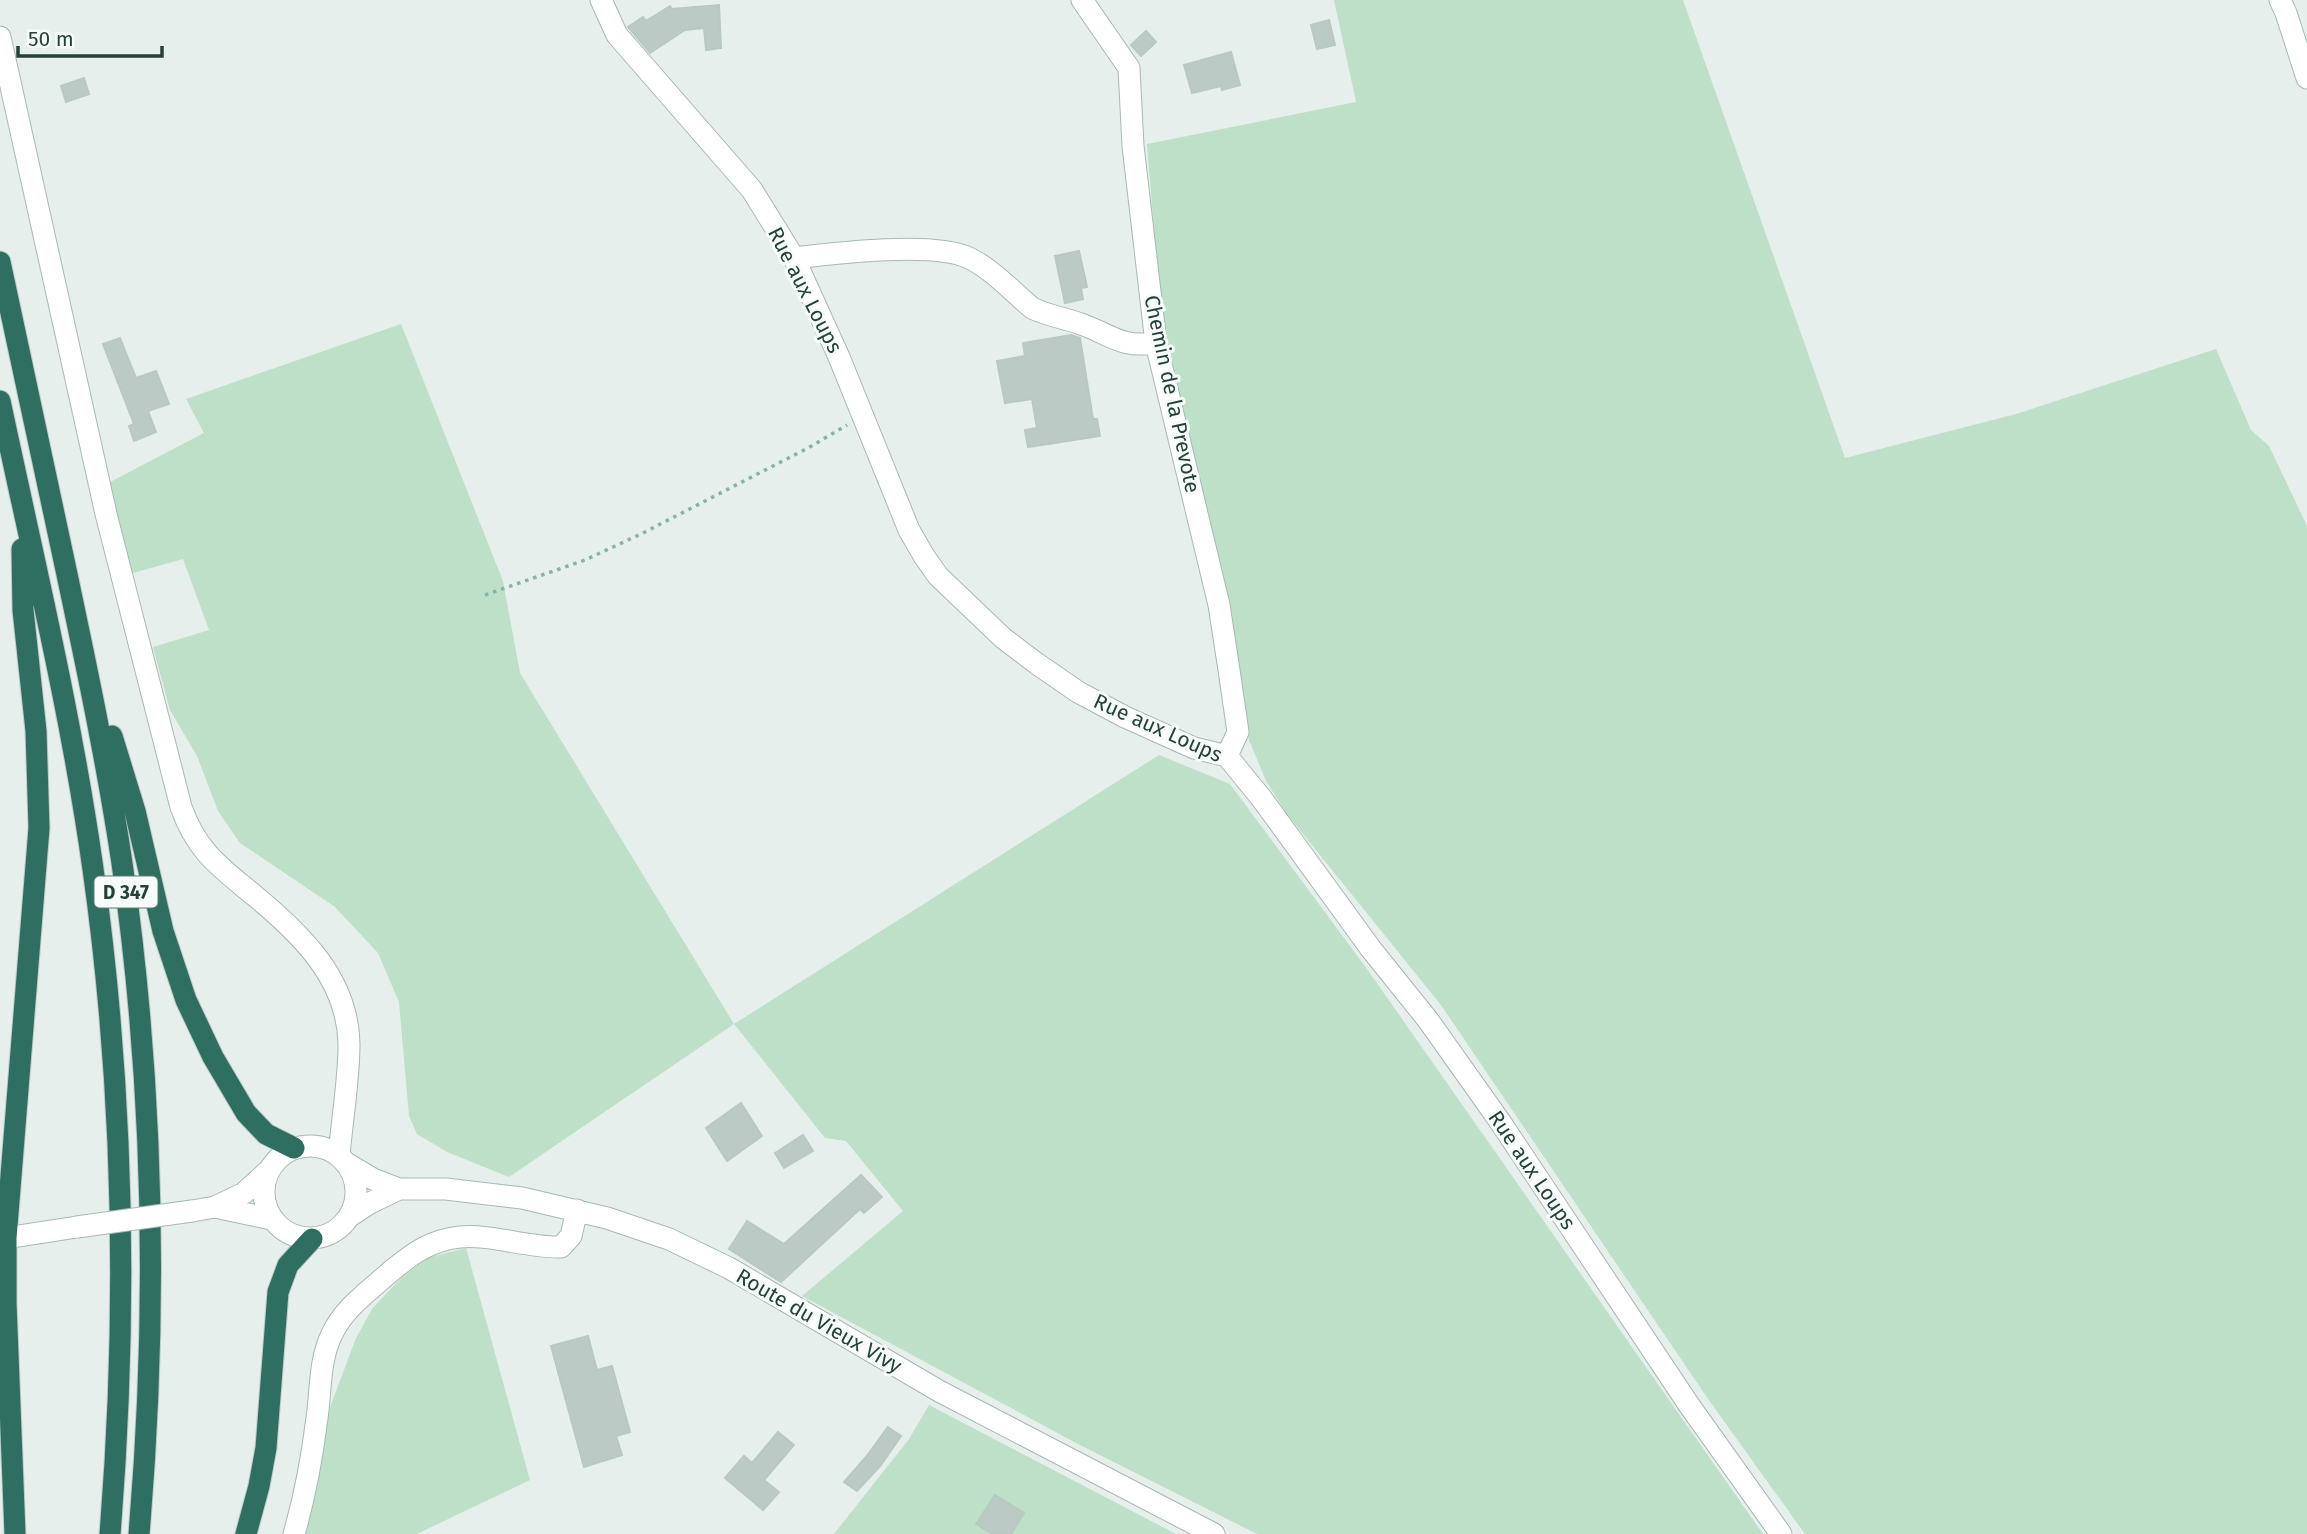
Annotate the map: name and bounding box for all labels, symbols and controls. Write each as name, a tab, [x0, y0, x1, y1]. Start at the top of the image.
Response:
scale bar	[18, 14, 161, 58]
text: 50 m	[28, 26, 74, 52]
street label: Rue aux Loups	[762, 223, 848, 358]
street label: Chemin de la Prevote	[1138, 293, 1206, 495]
street label: Rue aux Loups	[1090, 688, 1227, 768]
road number: D 347	[94, 876, 158, 908]
street label: Rue aux Loups	[1483, 1106, 1581, 1235]
street label: Route du Vieux Vivy	[732, 1263, 907, 1379]

